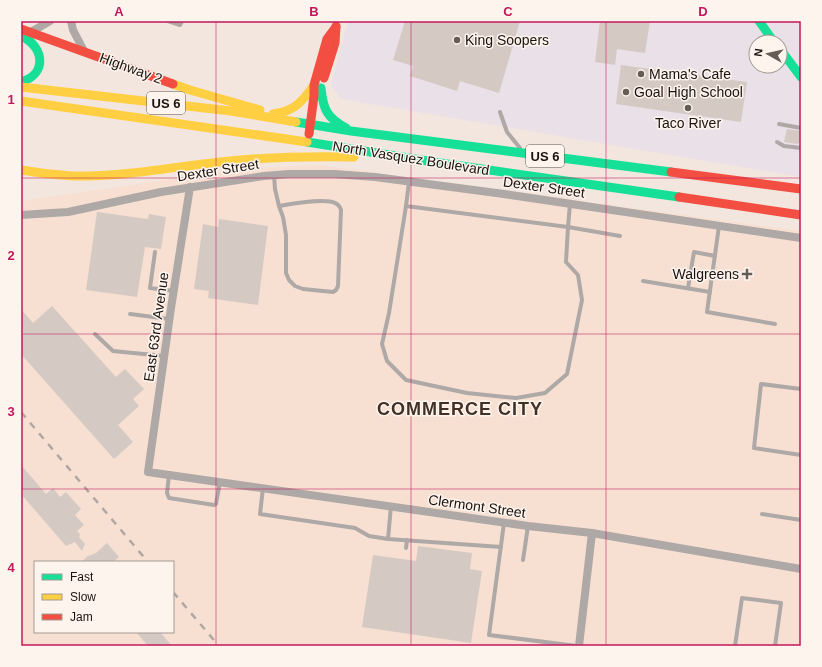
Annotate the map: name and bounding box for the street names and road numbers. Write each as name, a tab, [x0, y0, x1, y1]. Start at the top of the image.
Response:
street label: Highway 2	[98, 49, 165, 87]
road number: US 6	[147, 92, 185, 114]
street label: North Vasquez Boulevard	[331, 138, 491, 178]
road number: US 6	[526, 145, 564, 167]
street label: Dexter Street	[176, 156, 260, 184]
street label: Dexter Street	[502, 173, 586, 201]
street label: East 63rd Avenue	[140, 271, 172, 383]
street label: Clermont Street	[427, 491, 527, 521]

